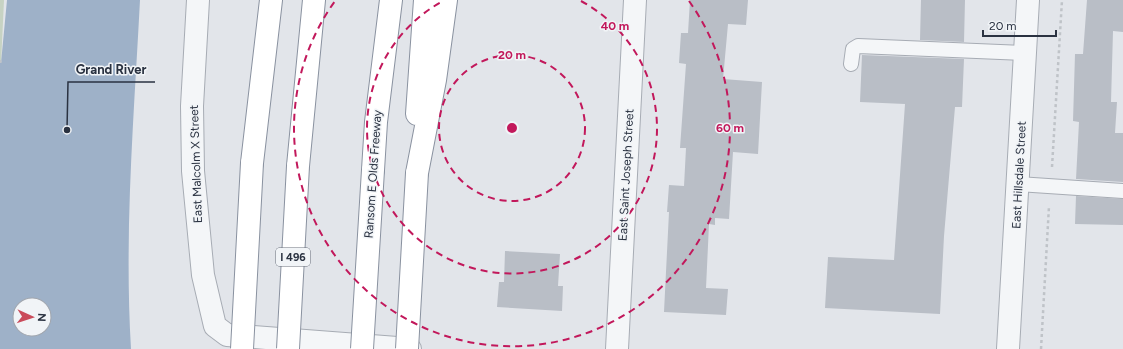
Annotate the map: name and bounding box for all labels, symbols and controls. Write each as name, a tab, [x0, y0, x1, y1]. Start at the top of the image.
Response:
scale bar	[983, 12, 1056, 38]
text: 40 m	[601, 19, 629, 33]
text: 20 m	[989, 19, 1017, 33]
text: 20 m	[498, 48, 526, 62]
callout: Grand River	[68, 57, 155, 82]
text: Grand River	[76, 62, 146, 77]
street label: East Malcolm X Street	[187, 104, 205, 223]
street label: East Saint Joseph Street	[616, 108, 636, 241]
street label: Ransom E Olds Freeway	[362, 109, 385, 239]
street label: East Hillsdale Street	[1009, 120, 1029, 229]
centre of rings	[505, 121, 519, 135]
text: 60 m	[716, 121, 744, 135]
road number: I 496	[276, 248, 310, 266]
north arrow	[12, 297, 52, 337]
text: N	[35, 313, 48, 322]

